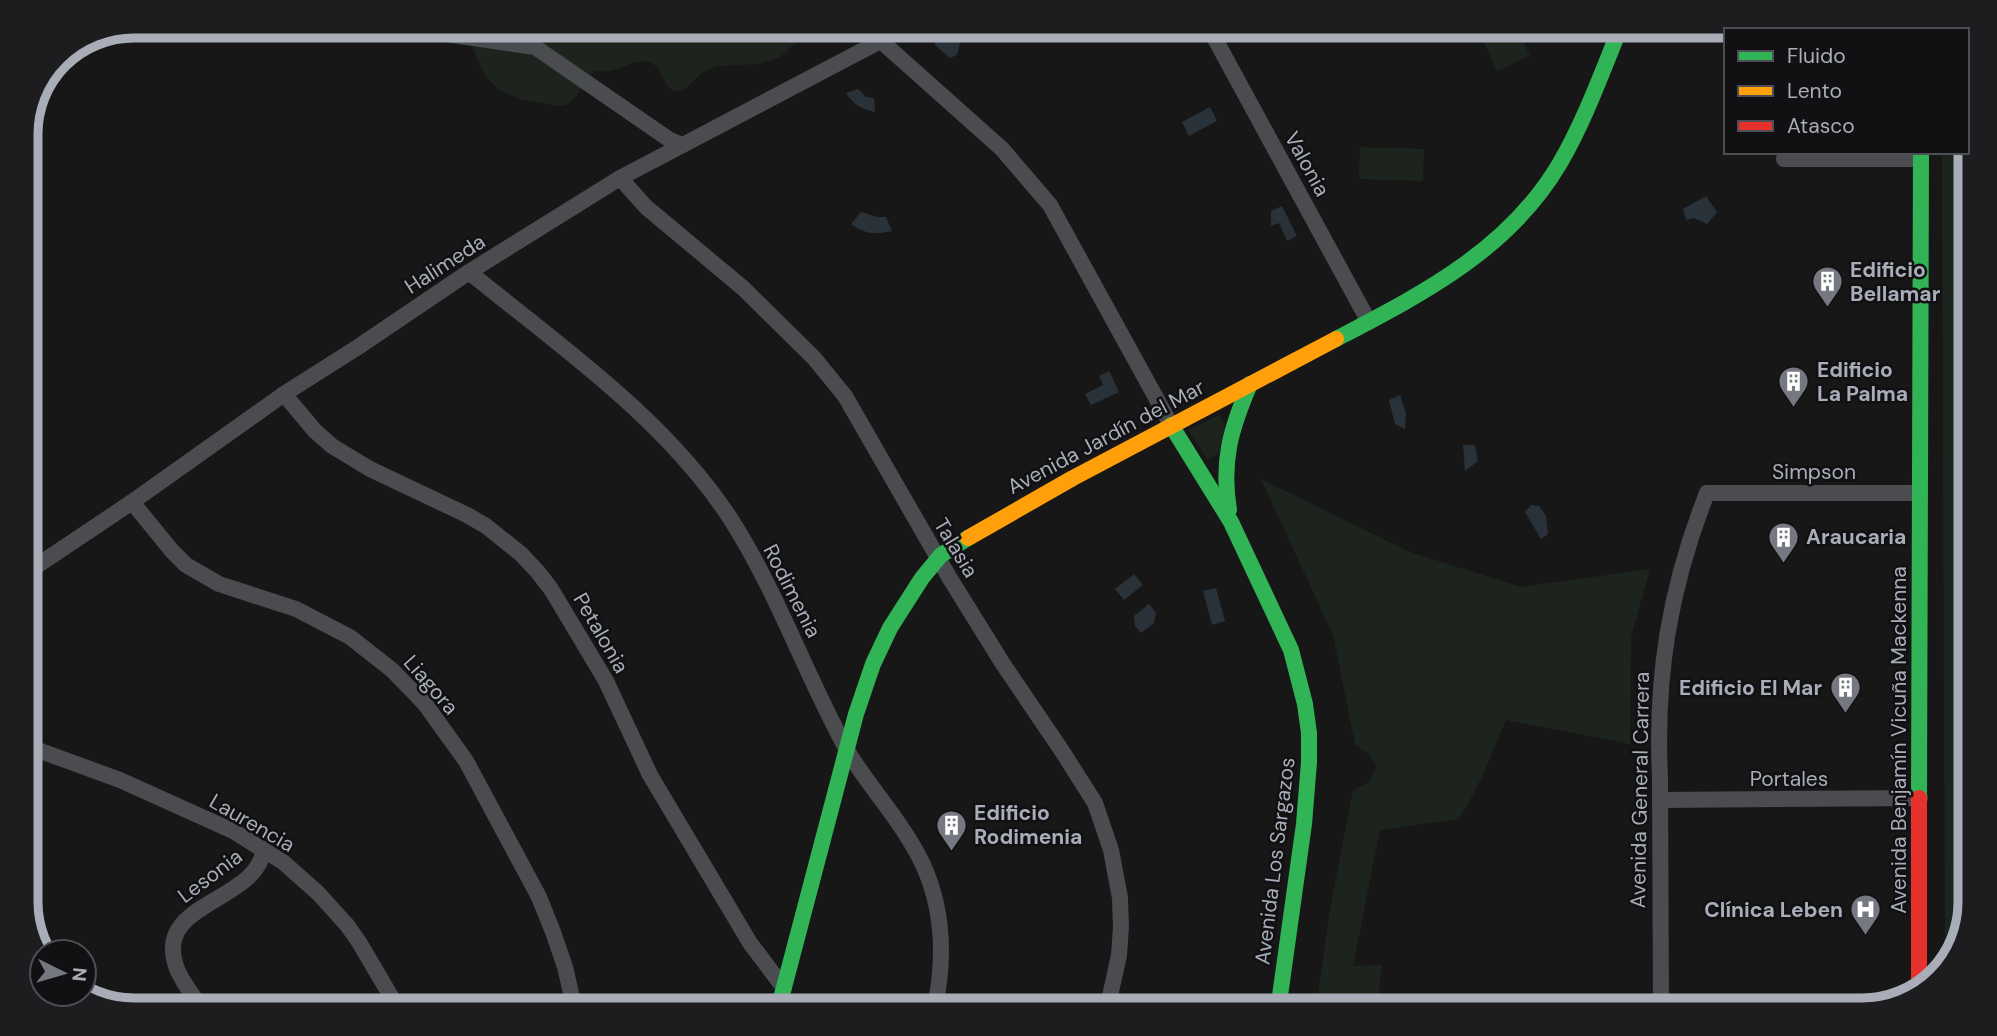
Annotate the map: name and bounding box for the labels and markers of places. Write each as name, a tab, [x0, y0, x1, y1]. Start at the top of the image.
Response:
place label: Edificio Bellamar	[1850, 256, 1941, 308]
building icon: Edificio Bellamar	[1810, 265, 1844, 309]
place label: Edificio La Palma	[1817, 356, 1908, 408]
building icon: Edificio La Palma	[1777, 365, 1811, 409]
building icon: Araucaria	[1766, 520, 1800, 564]
place label: Araucaria	[1806, 523, 1906, 551]
building icon: Edificio El Mar	[1828, 671, 1862, 715]
place label: Edificio El Mar	[1679, 674, 1822, 702]
place label: Edificio Rodimenia	[974, 799, 1082, 851]
building icon: Edificio Rodimenia	[934, 808, 968, 852]
hospital icon: Clínica Leben	[1849, 893, 1883, 937]
place label: Clínica Leben	[1704, 896, 1843, 924]

